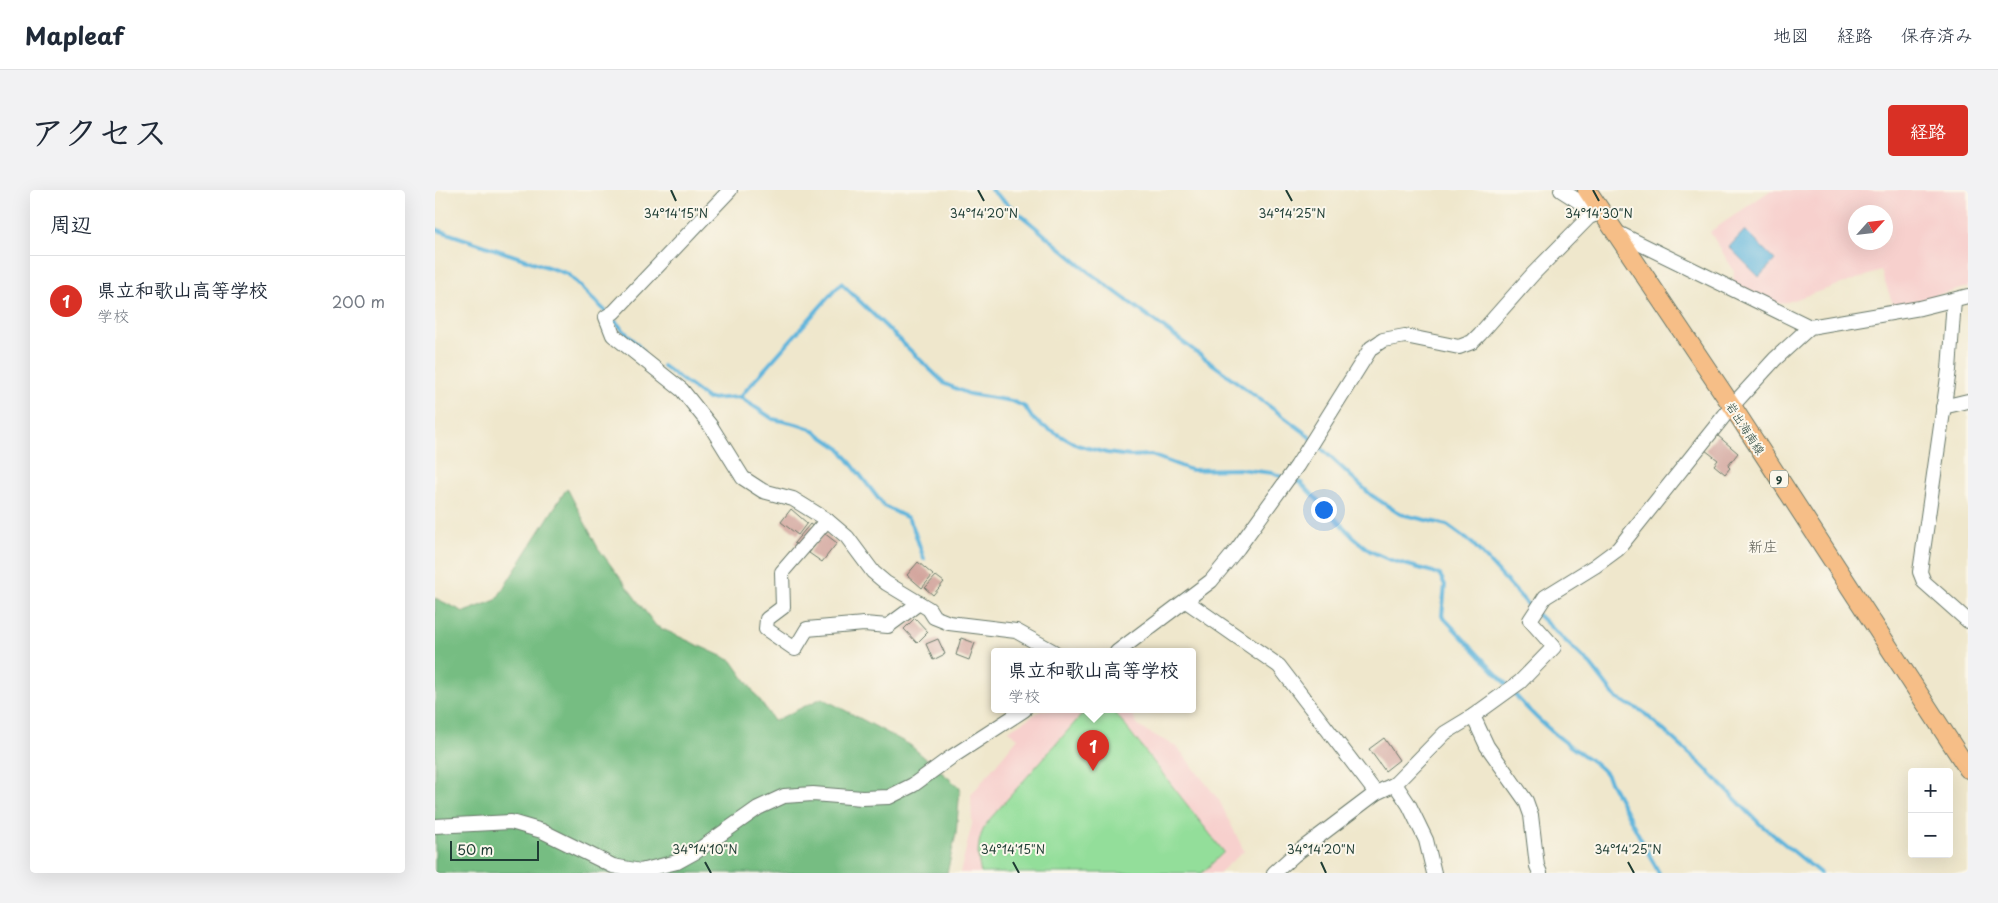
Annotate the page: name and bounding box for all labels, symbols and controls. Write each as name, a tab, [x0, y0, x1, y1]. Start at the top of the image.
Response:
text: Mapleaf	[25, 17, 124, 53]
text: 地図	[1773, 21, 1809, 48]
text: 経路	[1837, 21, 1873, 48]
text: 保存済み	[1901, 21, 1973, 48]
text: アクセス	[30, 104, 168, 157]
button: 経路	[1888, 105, 1968, 156]
text: 34°14'15"N	[644, 204, 708, 222]
text: 34°14'20"N	[950, 204, 1018, 222]
text: 34°14'25"N	[1258, 204, 1326, 222]
text: 34°14'30"N	[1565, 204, 1633, 222]
north arrow	[1848, 205, 1893, 250]
text: 周辺	[50, 207, 92, 239]
text: 県立和歌山高等学校	[97, 275, 268, 303]
text: 1	[62, 289, 70, 313]
text: 200 m	[332, 289, 385, 313]
text: 学校	[97, 303, 129, 327]
street label: 岩出海南線	[1722, 398, 1770, 458]
road number: 9	[1770, 470, 1788, 488]
your location	[1311, 497, 1337, 523]
district label: 新庄	[1748, 534, 1778, 557]
popup	[991, 648, 1196, 713]
text: 県立和歌山高等学校	[1008, 655, 1179, 683]
text: 学校	[1008, 683, 1040, 707]
pin: 1	[1077, 730, 1109, 771]
map controls	[1908, 768, 1953, 858]
button: +	[1908, 768, 1953, 813]
button: −	[1908, 813, 1953, 858]
scale bar	[450, 838, 539, 861]
text: 50 m	[457, 839, 493, 860]
text: 34°14'10"N	[672, 840, 738, 858]
text: 34°14'15"N	[981, 840, 1045, 858]
text: 34°14'20"N	[1287, 840, 1355, 858]
text: 34°14'25"N	[1594, 840, 1662, 858]

